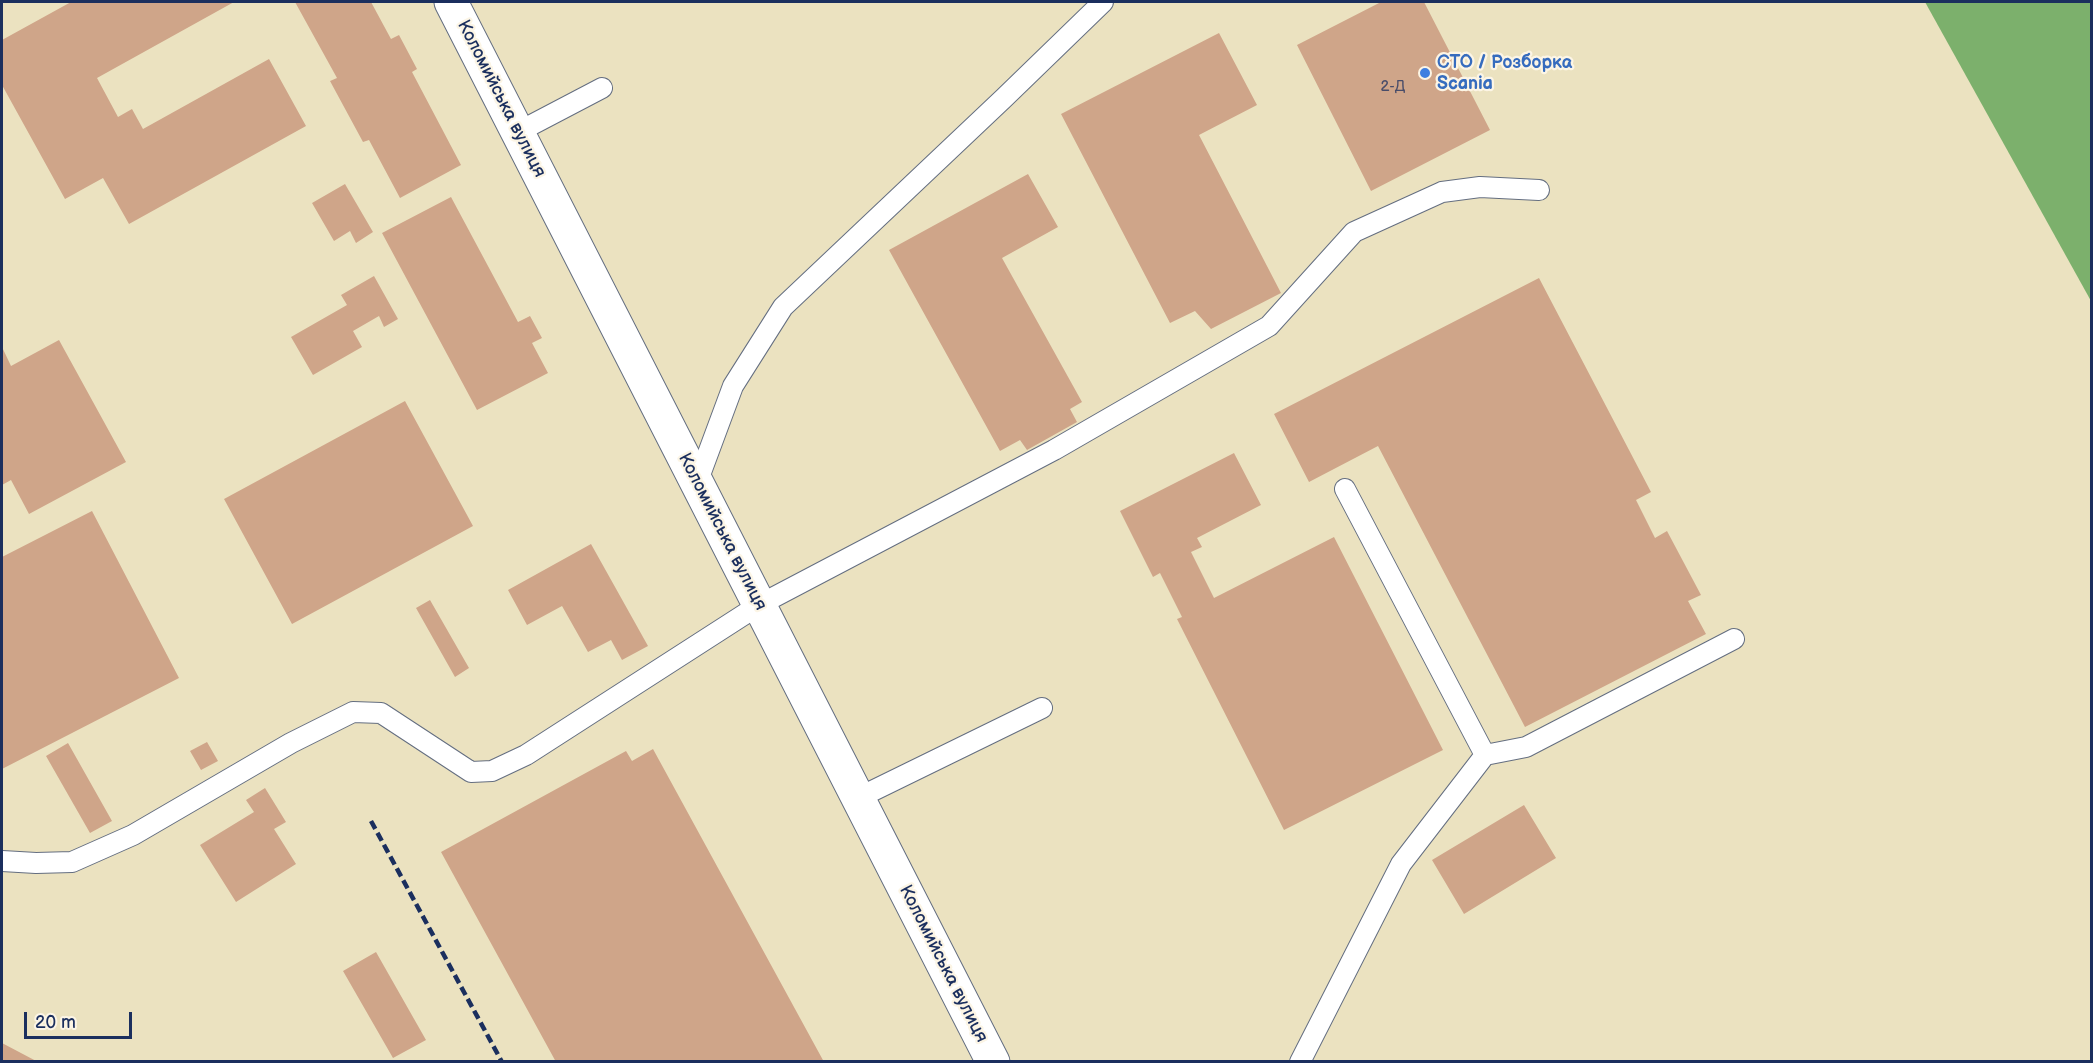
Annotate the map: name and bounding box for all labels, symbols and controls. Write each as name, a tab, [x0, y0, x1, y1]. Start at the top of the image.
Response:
street label: Коломийська вулиця	[452, 17, 550, 181]
place label: СТО / Розборка Scania	[1437, 52, 1572, 94]
marker: СТО / Розборка Scania	[1418, 66, 1432, 80]
house number: 2-Д	[1381, 78, 1405, 96]
street label: Коломийська вулиця	[673, 450, 771, 614]
street label: Коломийська вулиця	[894, 882, 992, 1046]
scale bar	[27, 1000, 135, 1038]
text: 20 m	[35, 1012, 76, 1033]

